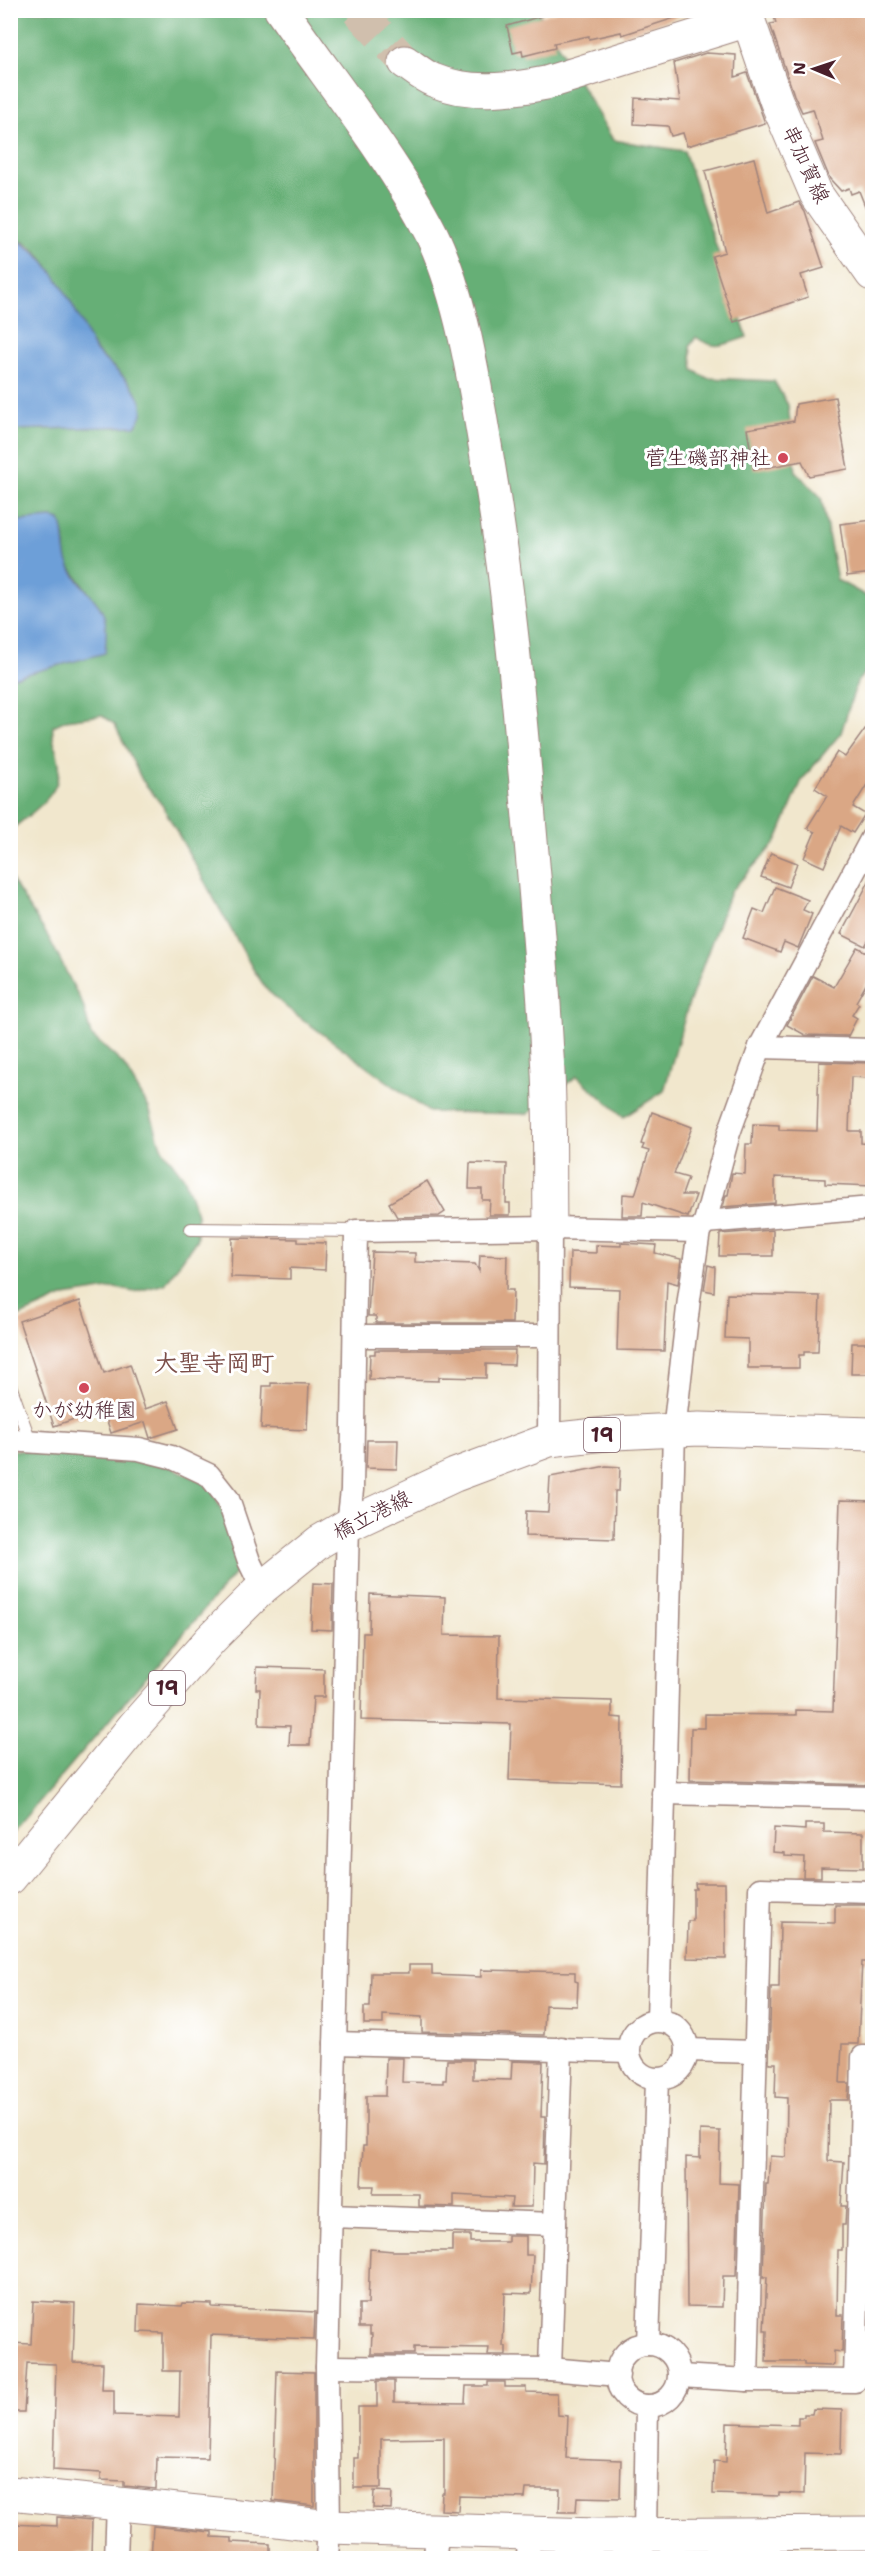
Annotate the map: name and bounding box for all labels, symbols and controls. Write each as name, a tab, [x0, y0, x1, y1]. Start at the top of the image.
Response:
north arrow	[784, 39, 844, 99]
text: N	[789, 62, 810, 75]
street label: 串加賀線	[776, 120, 836, 208]
place label: 菅生磯部神社	[645, 444, 771, 472]
marker: 菅生磯部神社	[776, 451, 790, 465]
district label: 大聖寺岡町	[154, 1347, 274, 1379]
marker: かが幼稚園	[77, 1381, 91, 1395]
place label: かが幼稚園	[32, 1396, 137, 1424]
road number: 19	[584, 1418, 620, 1452]
street label: 橋立港線	[328, 1483, 416, 1547]
road number: 19	[149, 1671, 185, 1705]

